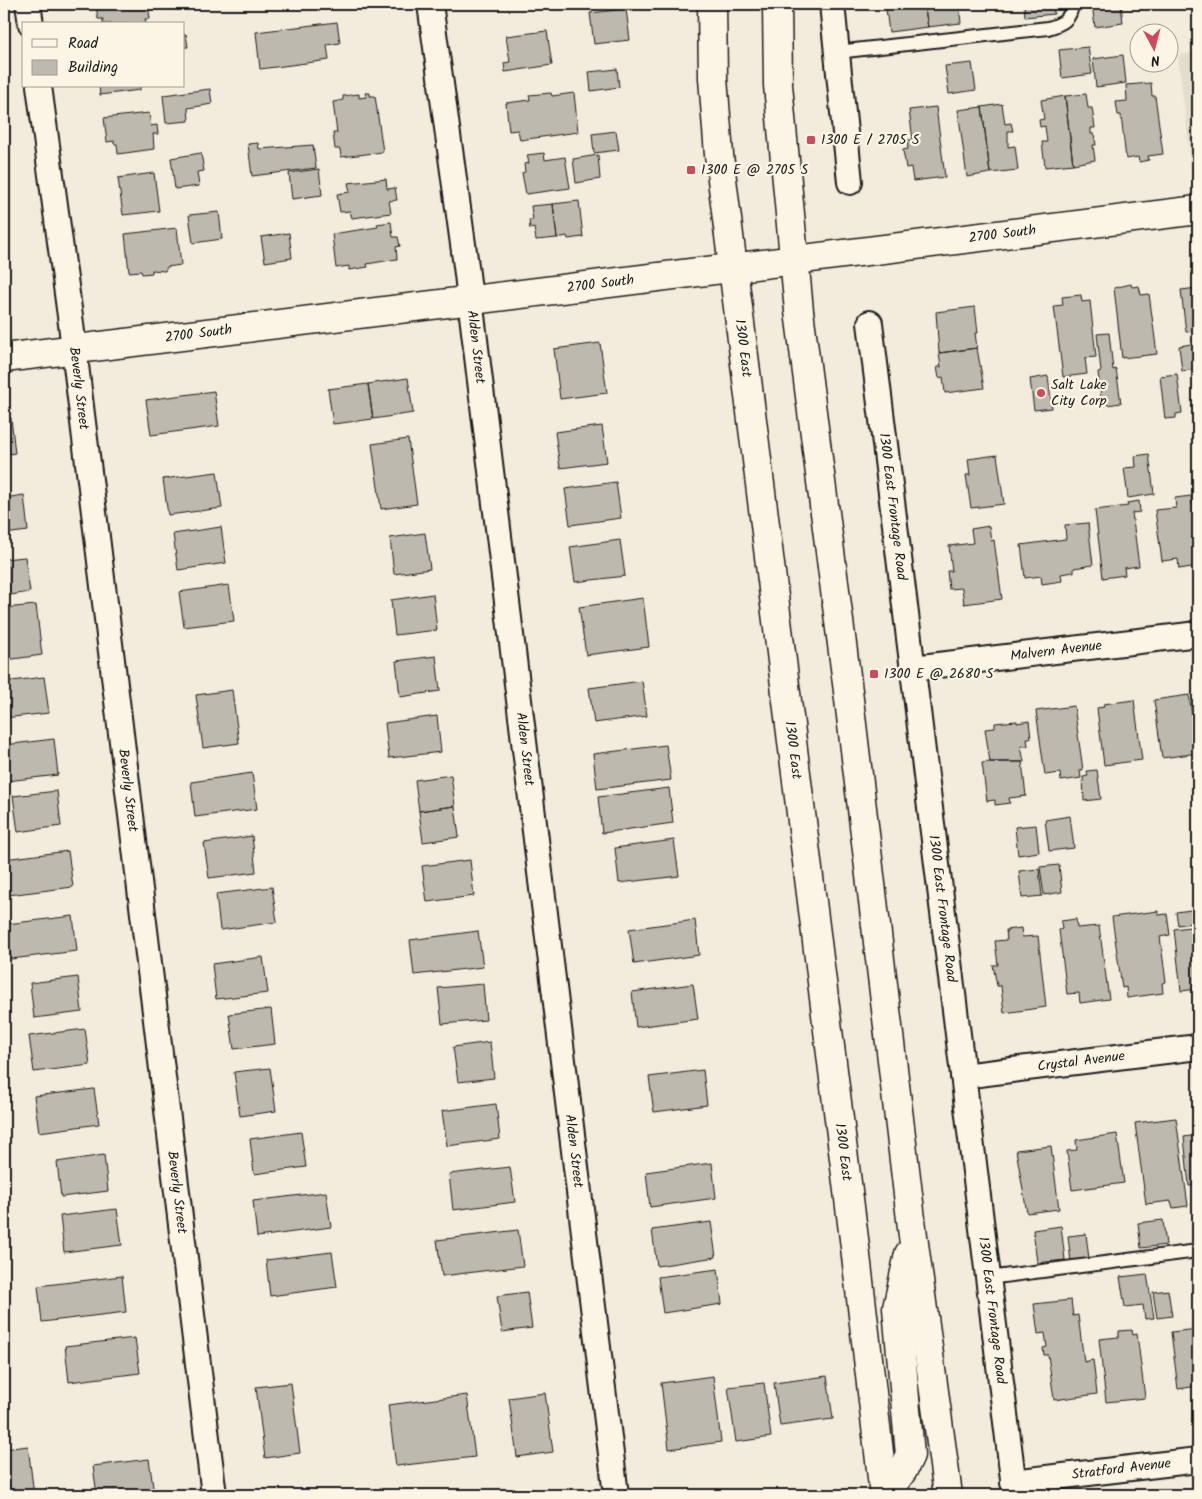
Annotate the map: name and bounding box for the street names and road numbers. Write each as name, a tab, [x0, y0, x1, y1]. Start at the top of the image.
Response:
street label: 2700 South	[967, 219, 1037, 249]
street label: 2700 South	[565, 269, 635, 299]
street label: Alden Street	[460, 309, 491, 386]
street label: 1300 East	[729, 318, 758, 379]
street label: 2700 South	[164, 319, 233, 349]
street label: Beverly Street	[63, 346, 95, 432]
street label: 1300 East Frontage Road	[873, 432, 913, 583]
street label: Malvern Avenue	[1009, 634, 1104, 667]
street label: Alden Street	[510, 711, 540, 788]
street label: 1300 East	[779, 720, 808, 781]
street label: Beverly Street	[112, 748, 144, 834]
street label: 1300 East Frontage Road	[922, 834, 963, 984]
street label: Crystal Avenue	[1036, 1045, 1127, 1078]
street label: Alden Street	[559, 1113, 589, 1190]
street label: 1300 East	[829, 1122, 858, 1183]
street label: Beverly Street	[161, 1150, 193, 1236]
street label: 1300 East Frontage Road	[972, 1236, 1012, 1386]
street label: Stratford Avenue	[1070, 1452, 1173, 1486]

